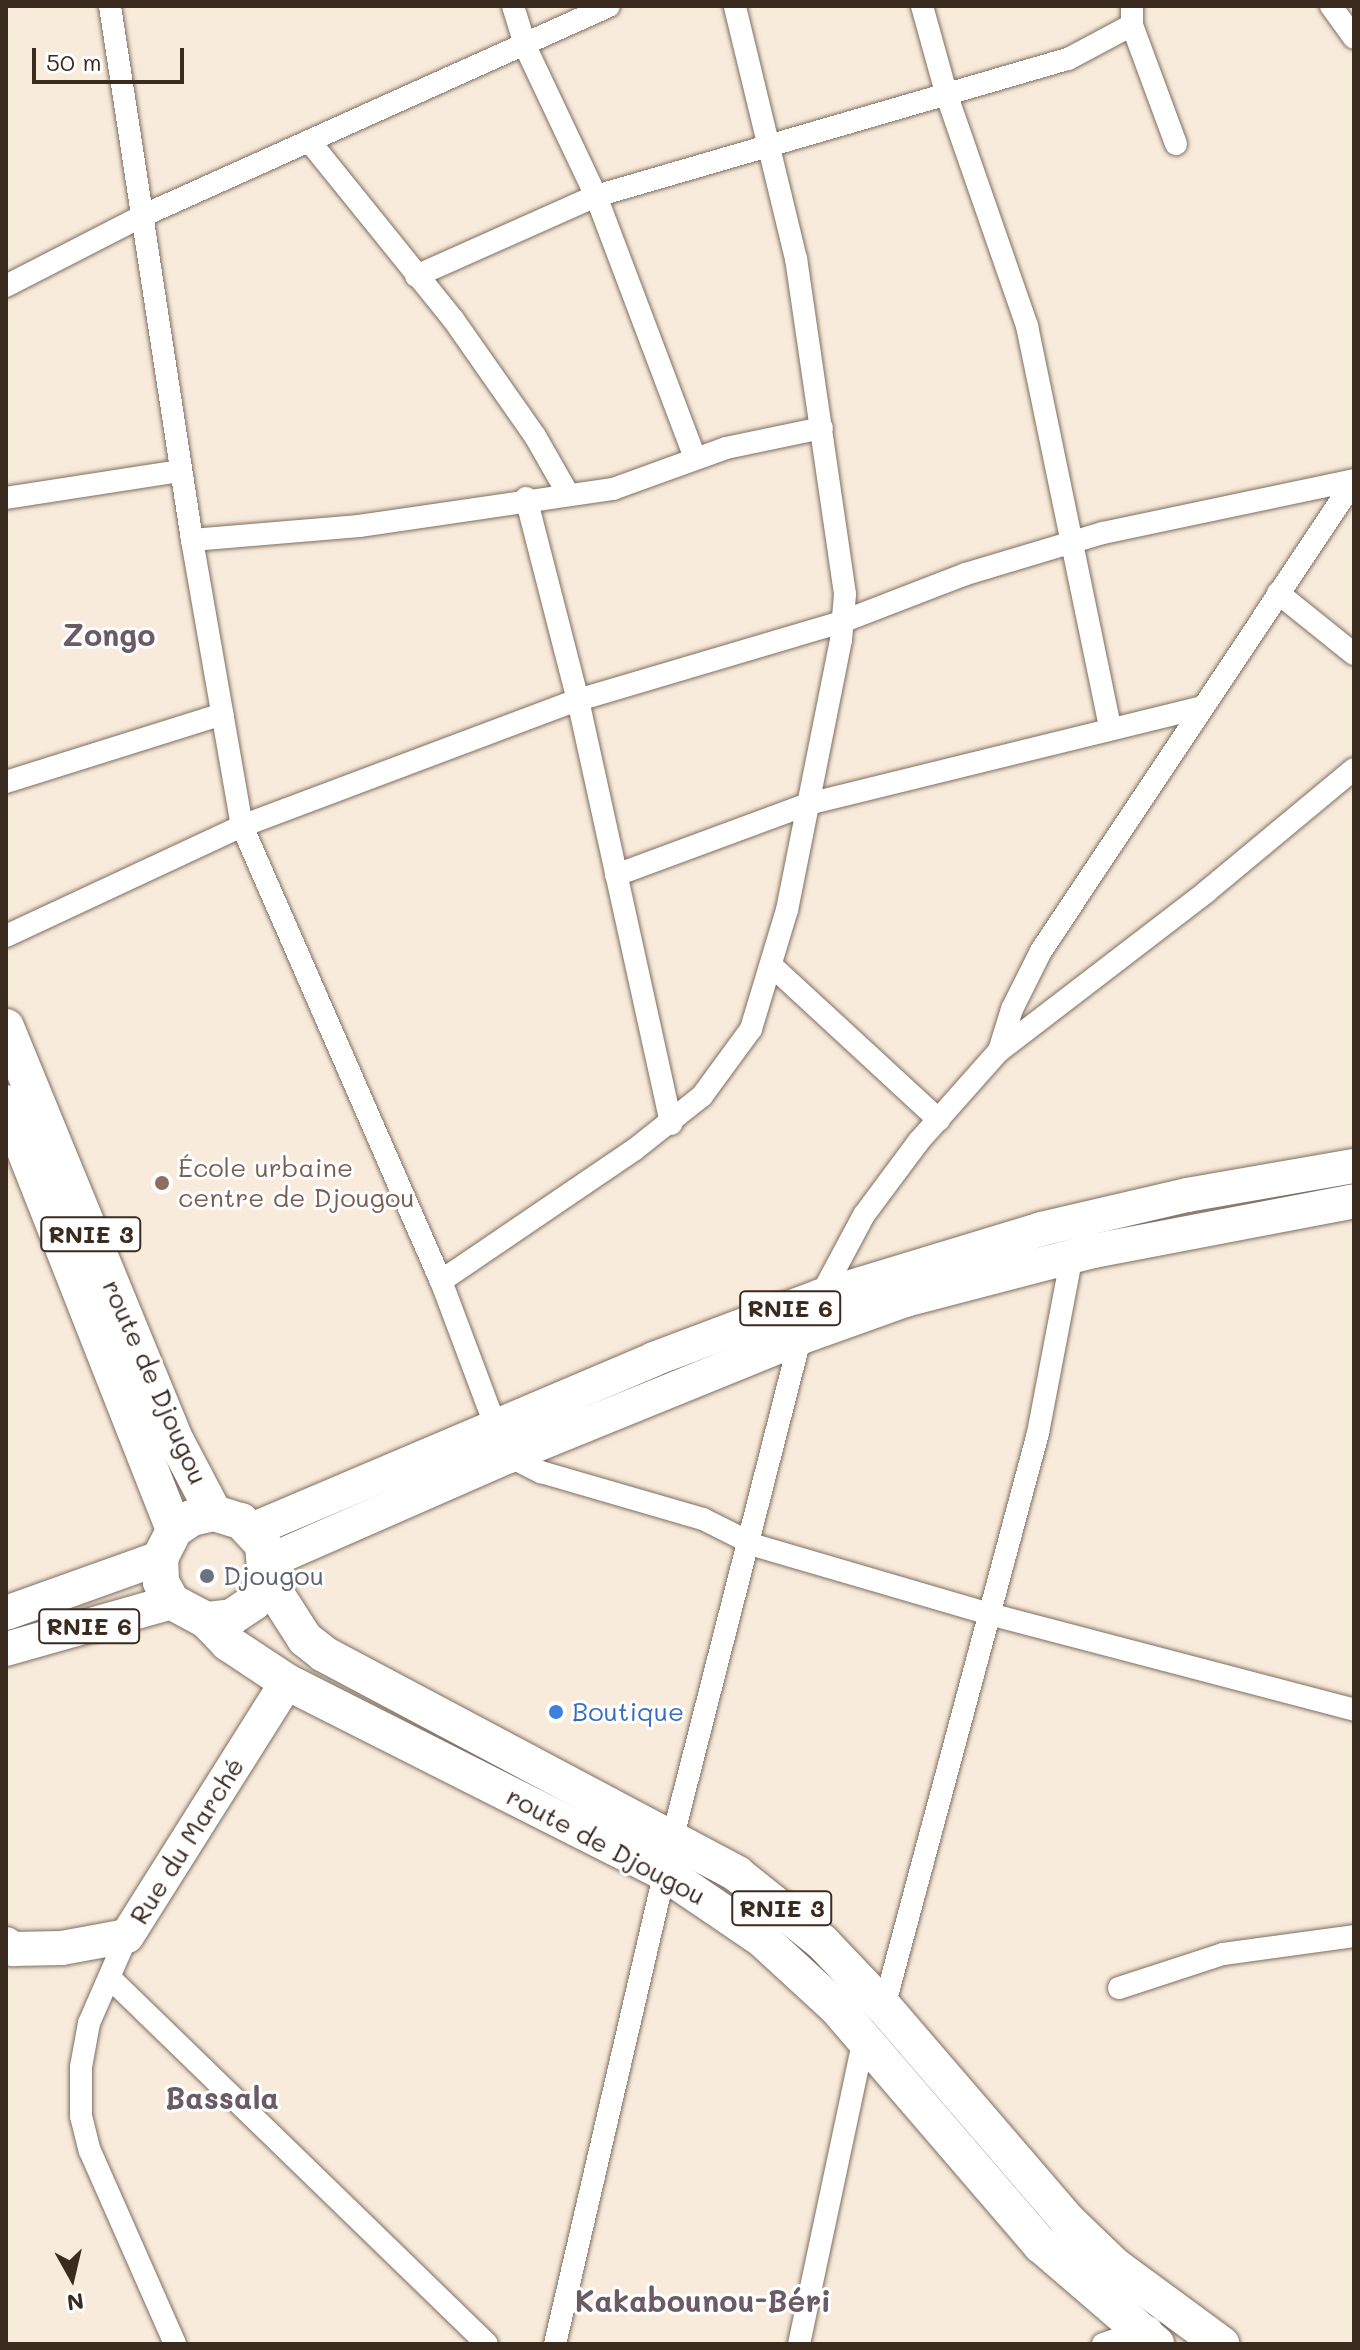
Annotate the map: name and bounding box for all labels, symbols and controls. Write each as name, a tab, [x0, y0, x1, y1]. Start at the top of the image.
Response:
scale bar	[36, 32, 188, 82]
text: 50 m	[46, 46, 102, 77]
district label: Zongo	[63, 616, 155, 652]
place label: École urbaine centre de Djougou	[178, 1152, 415, 1214]
marker: École urbaine centre de Djougou	[153, 1174, 171, 1192]
road number: RNIE 3	[39, 1214, 143, 1254]
street label: route de Djougou	[96, 1275, 214, 1489]
road number: RNIE 6	[738, 1288, 842, 1328]
place label: Djougou	[223, 1560, 324, 1592]
marker: Djougou	[198, 1567, 216, 1585]
road number: RNIE 6	[37, 1606, 141, 1646]
place label: Boutique	[572, 1696, 684, 1728]
marker: Boutique	[547, 1703, 565, 1721]
street label: Rue du Marché	[123, 1752, 251, 1930]
street label: route de Djougou	[501, 1780, 711, 1912]
road number: RNIE 3	[730, 1888, 834, 1928]
district label: Bassala	[165, 2079, 279, 2115]
north arrow	[32, 2238, 112, 2318]
district label: Kakabounou-Béri	[575, 2282, 831, 2318]
text: N	[65, 2287, 86, 2318]

